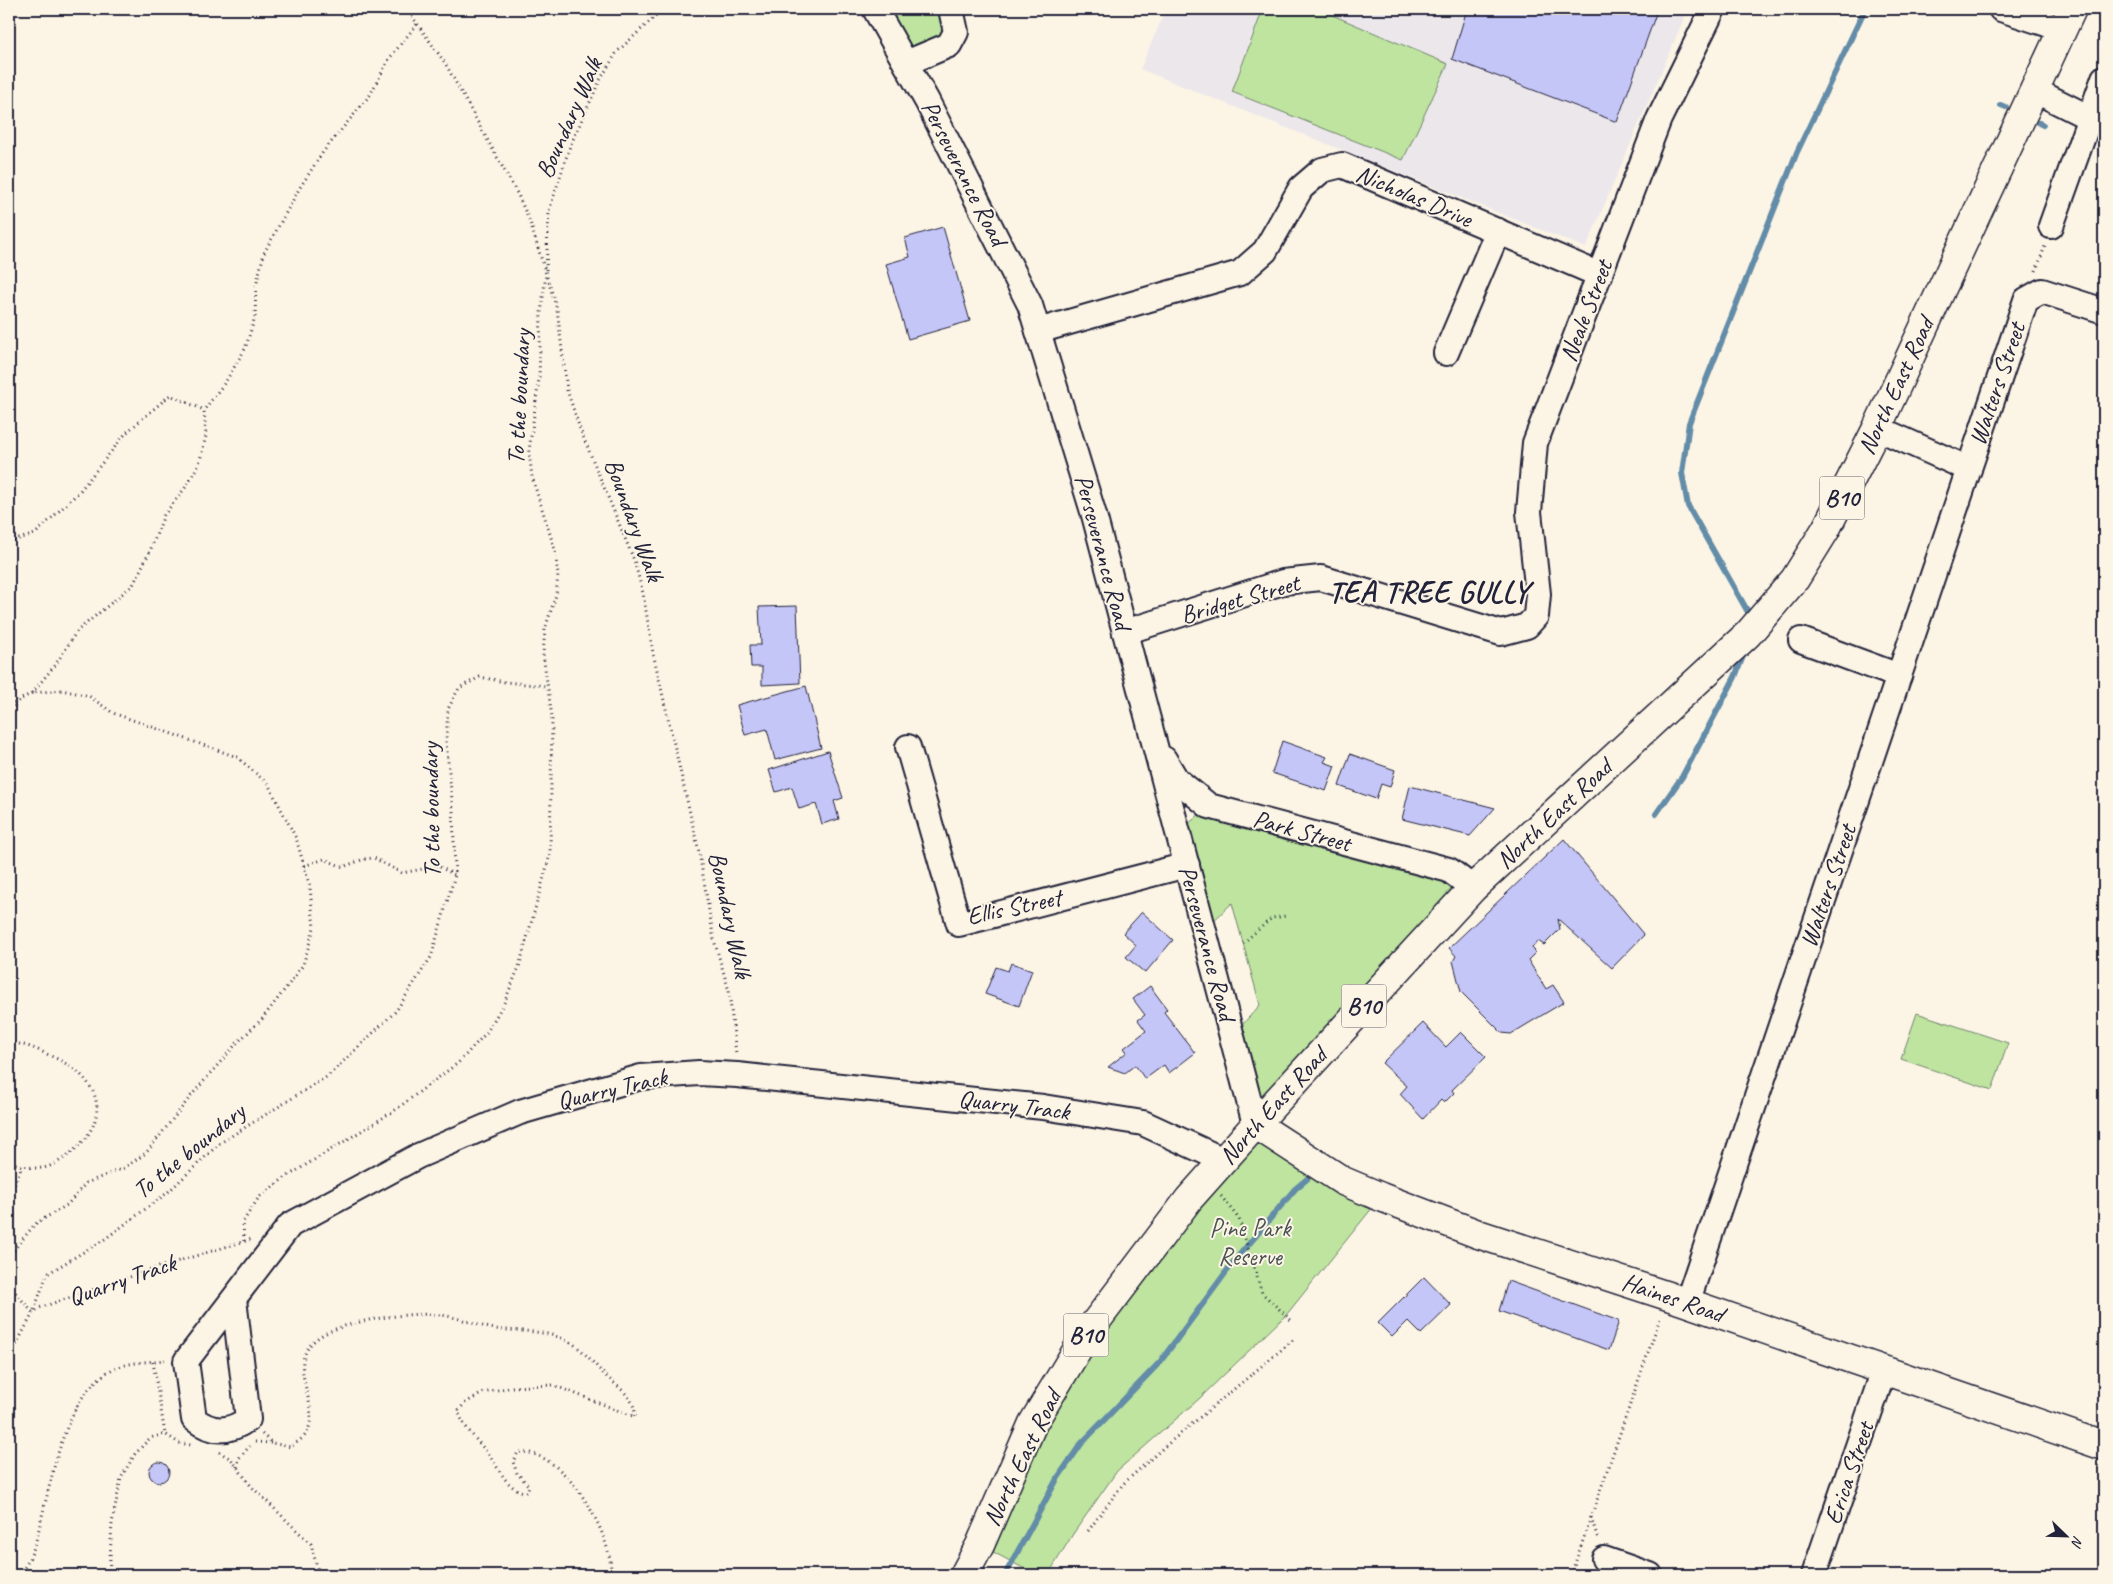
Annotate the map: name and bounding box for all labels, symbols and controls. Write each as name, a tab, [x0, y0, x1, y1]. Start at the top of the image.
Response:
street label: Boundary Walk	[528, 51, 610, 183]
street label: Perseverance Road	[914, 95, 1016, 255]
street label: Nicholas Drive	[1351, 157, 1478, 235]
street label: Neale Street	[1552, 253, 1621, 366]
street label: North East Road	[1850, 310, 1943, 460]
street label: Walters Street	[1961, 316, 2034, 449]
street label: To the boundary	[499, 326, 539, 465]
street label: Boundary Walk	[597, 454, 672, 587]
street label: Perseverance Road	[1067, 471, 1140, 637]
road number: B10	[1820, 476, 1864, 520]
street label: Bridget Street	[1177, 566, 1306, 631]
district label: TEA TREE GULLY	[1328, 573, 1534, 611]
street label: To the boundary	[414, 740, 448, 878]
street label: North East Road	[1489, 750, 1621, 876]
street label: Park Street	[1250, 803, 1357, 860]
street label: Walters Street	[1792, 818, 1865, 951]
street label: Boundary Walk	[701, 849, 759, 983]
street label: Perseverance Road	[1171, 862, 1244, 1028]
street label: Ellis Street	[964, 881, 1068, 933]
road number: B10	[1342, 984, 1386, 1028]
street label: North East Road	[1212, 1038, 1336, 1171]
street label: Quarry Track	[554, 1060, 672, 1117]
street label: Quarry Track	[957, 1082, 1073, 1128]
street label: To the boundary	[126, 1094, 254, 1206]
park label: Pine Park Reserve	[1210, 1212, 1292, 1273]
street label: Quarry Track	[64, 1246, 182, 1313]
street label: Haines Road	[1618, 1266, 1731, 1331]
road number: B10	[1064, 1314, 1108, 1356]
street label: North East Road	[975, 1382, 1070, 1531]
street label: Erica Street	[1817, 1415, 1882, 1528]
north arrow	[2040, 1512, 2090, 1562]
text: N	[2067, 1534, 2087, 1550]

